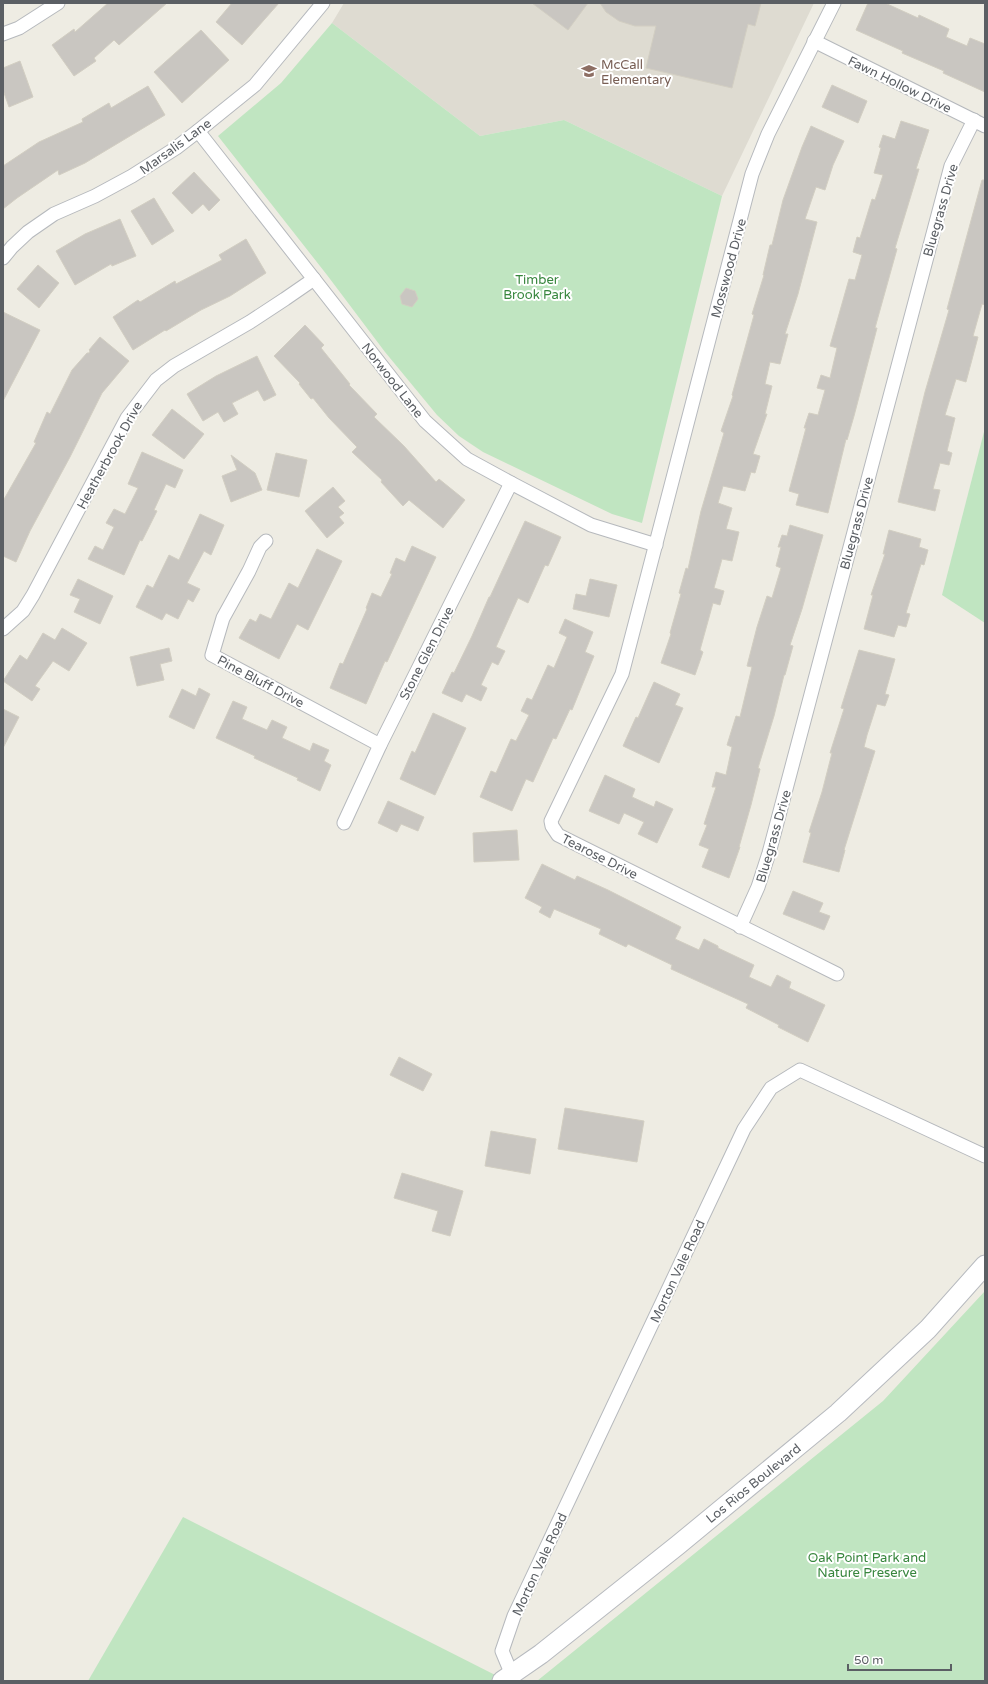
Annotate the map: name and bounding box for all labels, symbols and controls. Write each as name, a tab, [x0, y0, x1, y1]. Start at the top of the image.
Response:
street label: Fawn Hollow Drive	[845, 53, 954, 117]
place label: McCall Elementary	[601, 57, 671, 88]
school or university icon: McCall Elementary	[580, 62, 598, 80]
street label: Marsalis Lane	[137, 115, 214, 178]
street label: Bluegrass Drive	[920, 162, 962, 259]
street label: Mosswood Drive	[708, 217, 750, 320]
park label: Timber Brook Park	[503, 272, 571, 303]
street label: Norwood Lane	[358, 340, 426, 421]
street label: Heatherbrook Drive	[74, 399, 146, 512]
street label: Bluegrass Drive	[837, 475, 877, 572]
street label: Stone Glen Drive	[396, 604, 457, 703]
street label: Pine Bluff Drive	[214, 652, 307, 711]
street label: Bluegrass Drive	[753, 788, 795, 885]
street label: Tearose Drive	[559, 831, 640, 883]
street label: Morton Vale Road	[647, 1217, 709, 1325]
street label: Los Rios Boulevard	[703, 1441, 804, 1527]
street label: Morton Vale Road	[509, 1510, 571, 1618]
park label: Oak Point Park and Nature Preserve	[808, 1550, 926, 1581]
scale bar	[848, 1646, 951, 1672]
text: 50 m	[854, 1653, 883, 1667]

